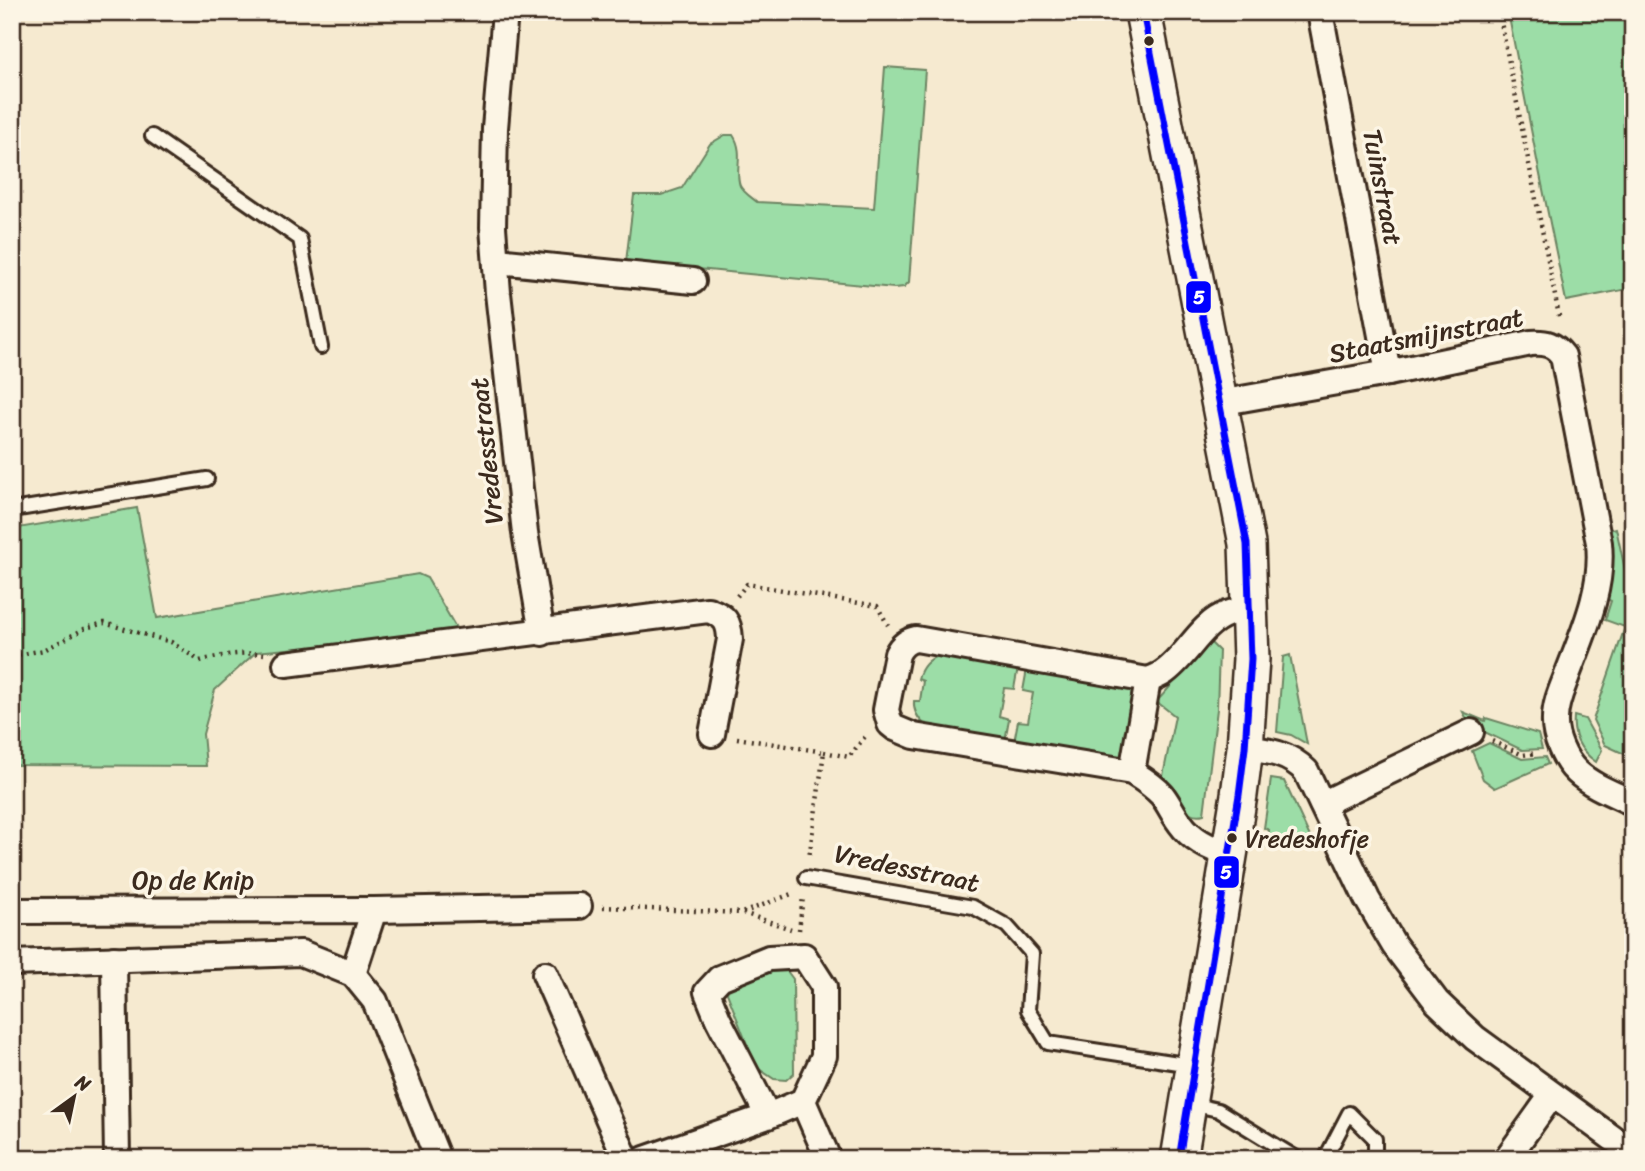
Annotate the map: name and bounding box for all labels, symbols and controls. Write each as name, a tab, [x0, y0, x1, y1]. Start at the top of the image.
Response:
unlabelled marker	[1142, 34, 1156, 48]
street label: Tuinstraat	[1349, 125, 1417, 249]
line badge: 5	[1185, 280, 1212, 314]
text: 5	[1193, 281, 1205, 314]
street label: Staatsmijnstraat	[1325, 294, 1527, 376]
street label: Vredesstraat	[455, 375, 517, 527]
place label: Vredeshofje	[1245, 818, 1369, 860]
street label: Vredesstraat	[830, 830, 984, 906]
marker: Vredeshofje	[1225, 831, 1239, 845]
line badge: 5	[1213, 855, 1240, 889]
text: 5	[1220, 856, 1232, 889]
street label: Op de Knip	[132, 857, 254, 903]
north arrow	[38, 1062, 108, 1132]
text: N	[68, 1065, 98, 1101]

